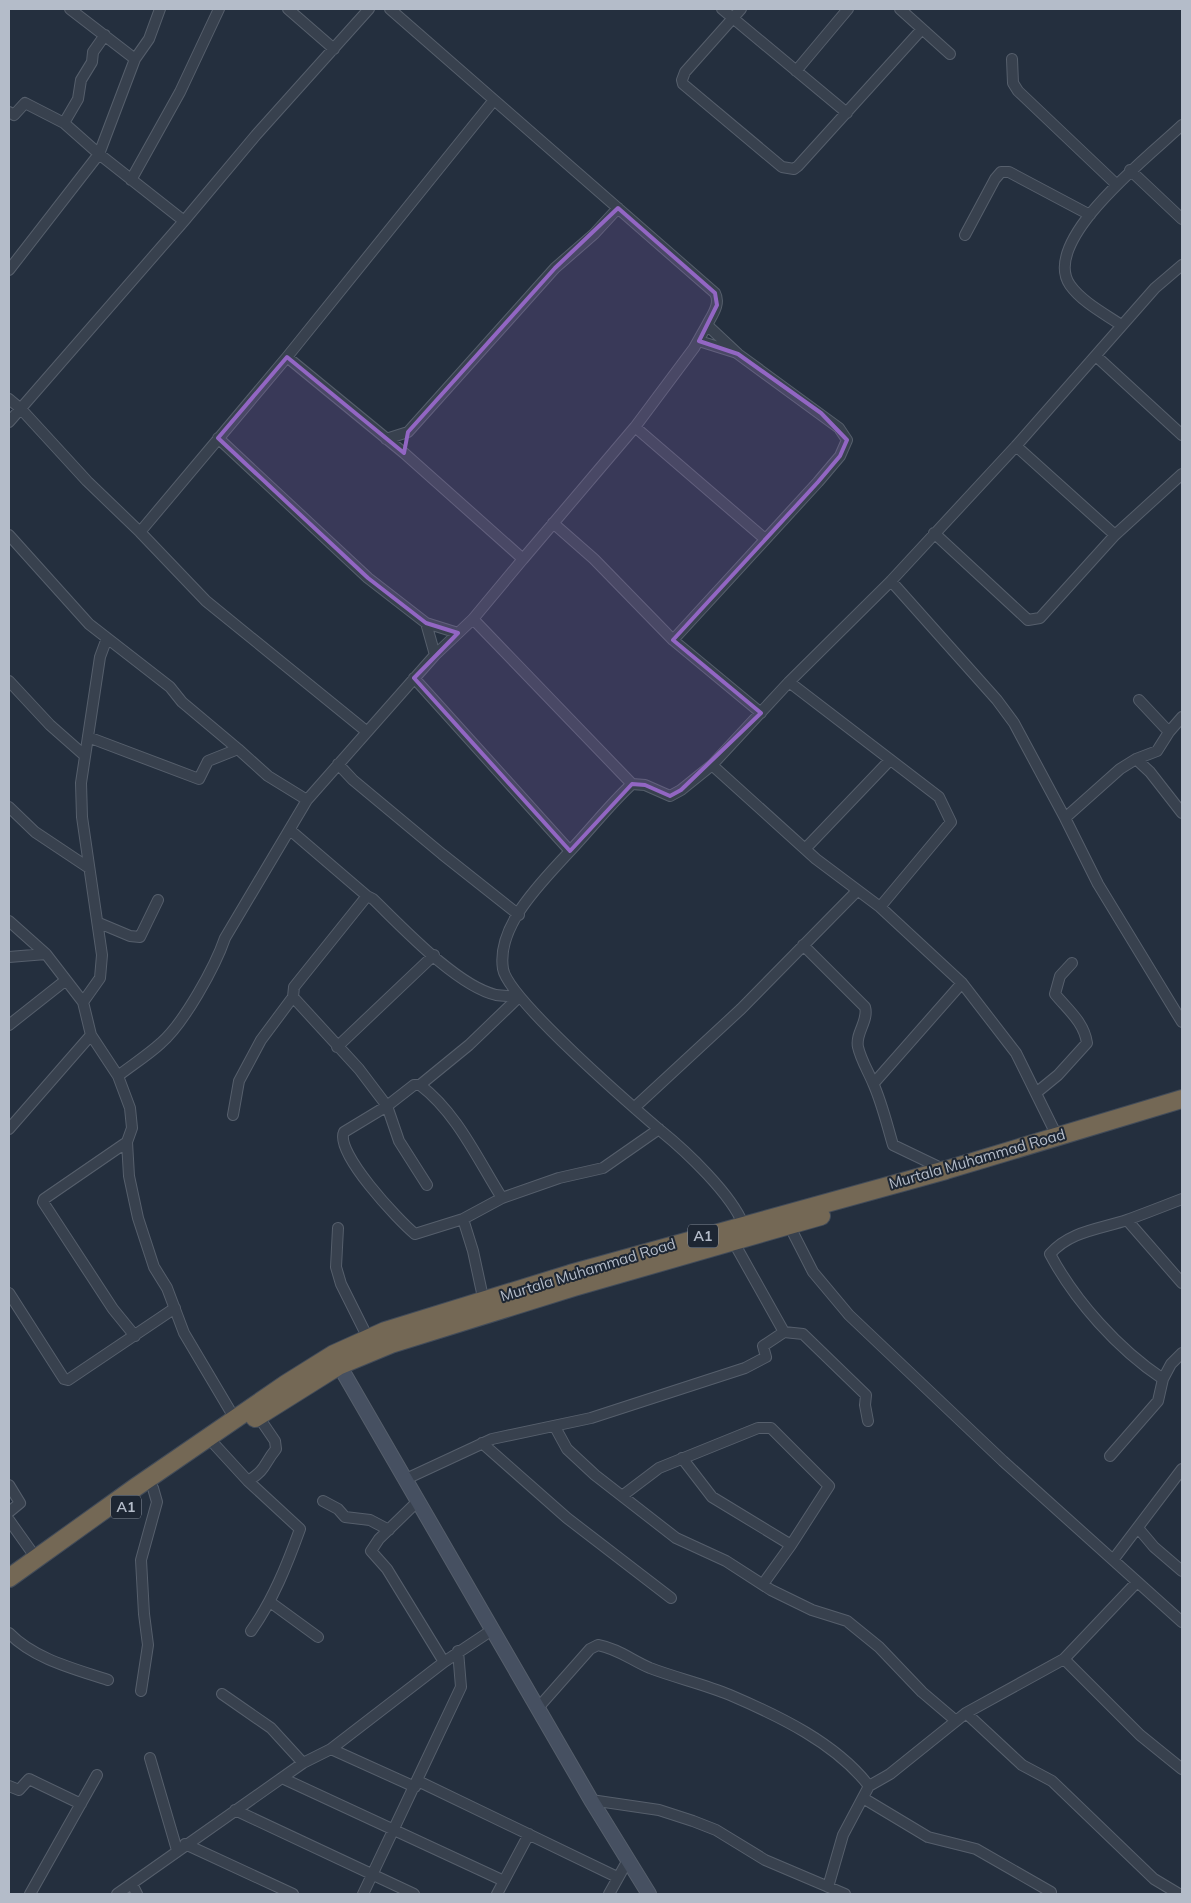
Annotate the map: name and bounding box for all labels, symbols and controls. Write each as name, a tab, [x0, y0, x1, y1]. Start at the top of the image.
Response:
street label: Murtala Muhammad Road	[887, 1124, 1067, 1193]
road number: A1	[688, 1224, 718, 1248]
street label: Murtala Muhammad Road	[498, 1234, 678, 1305]
road number: A1	[111, 1495, 141, 1518]

